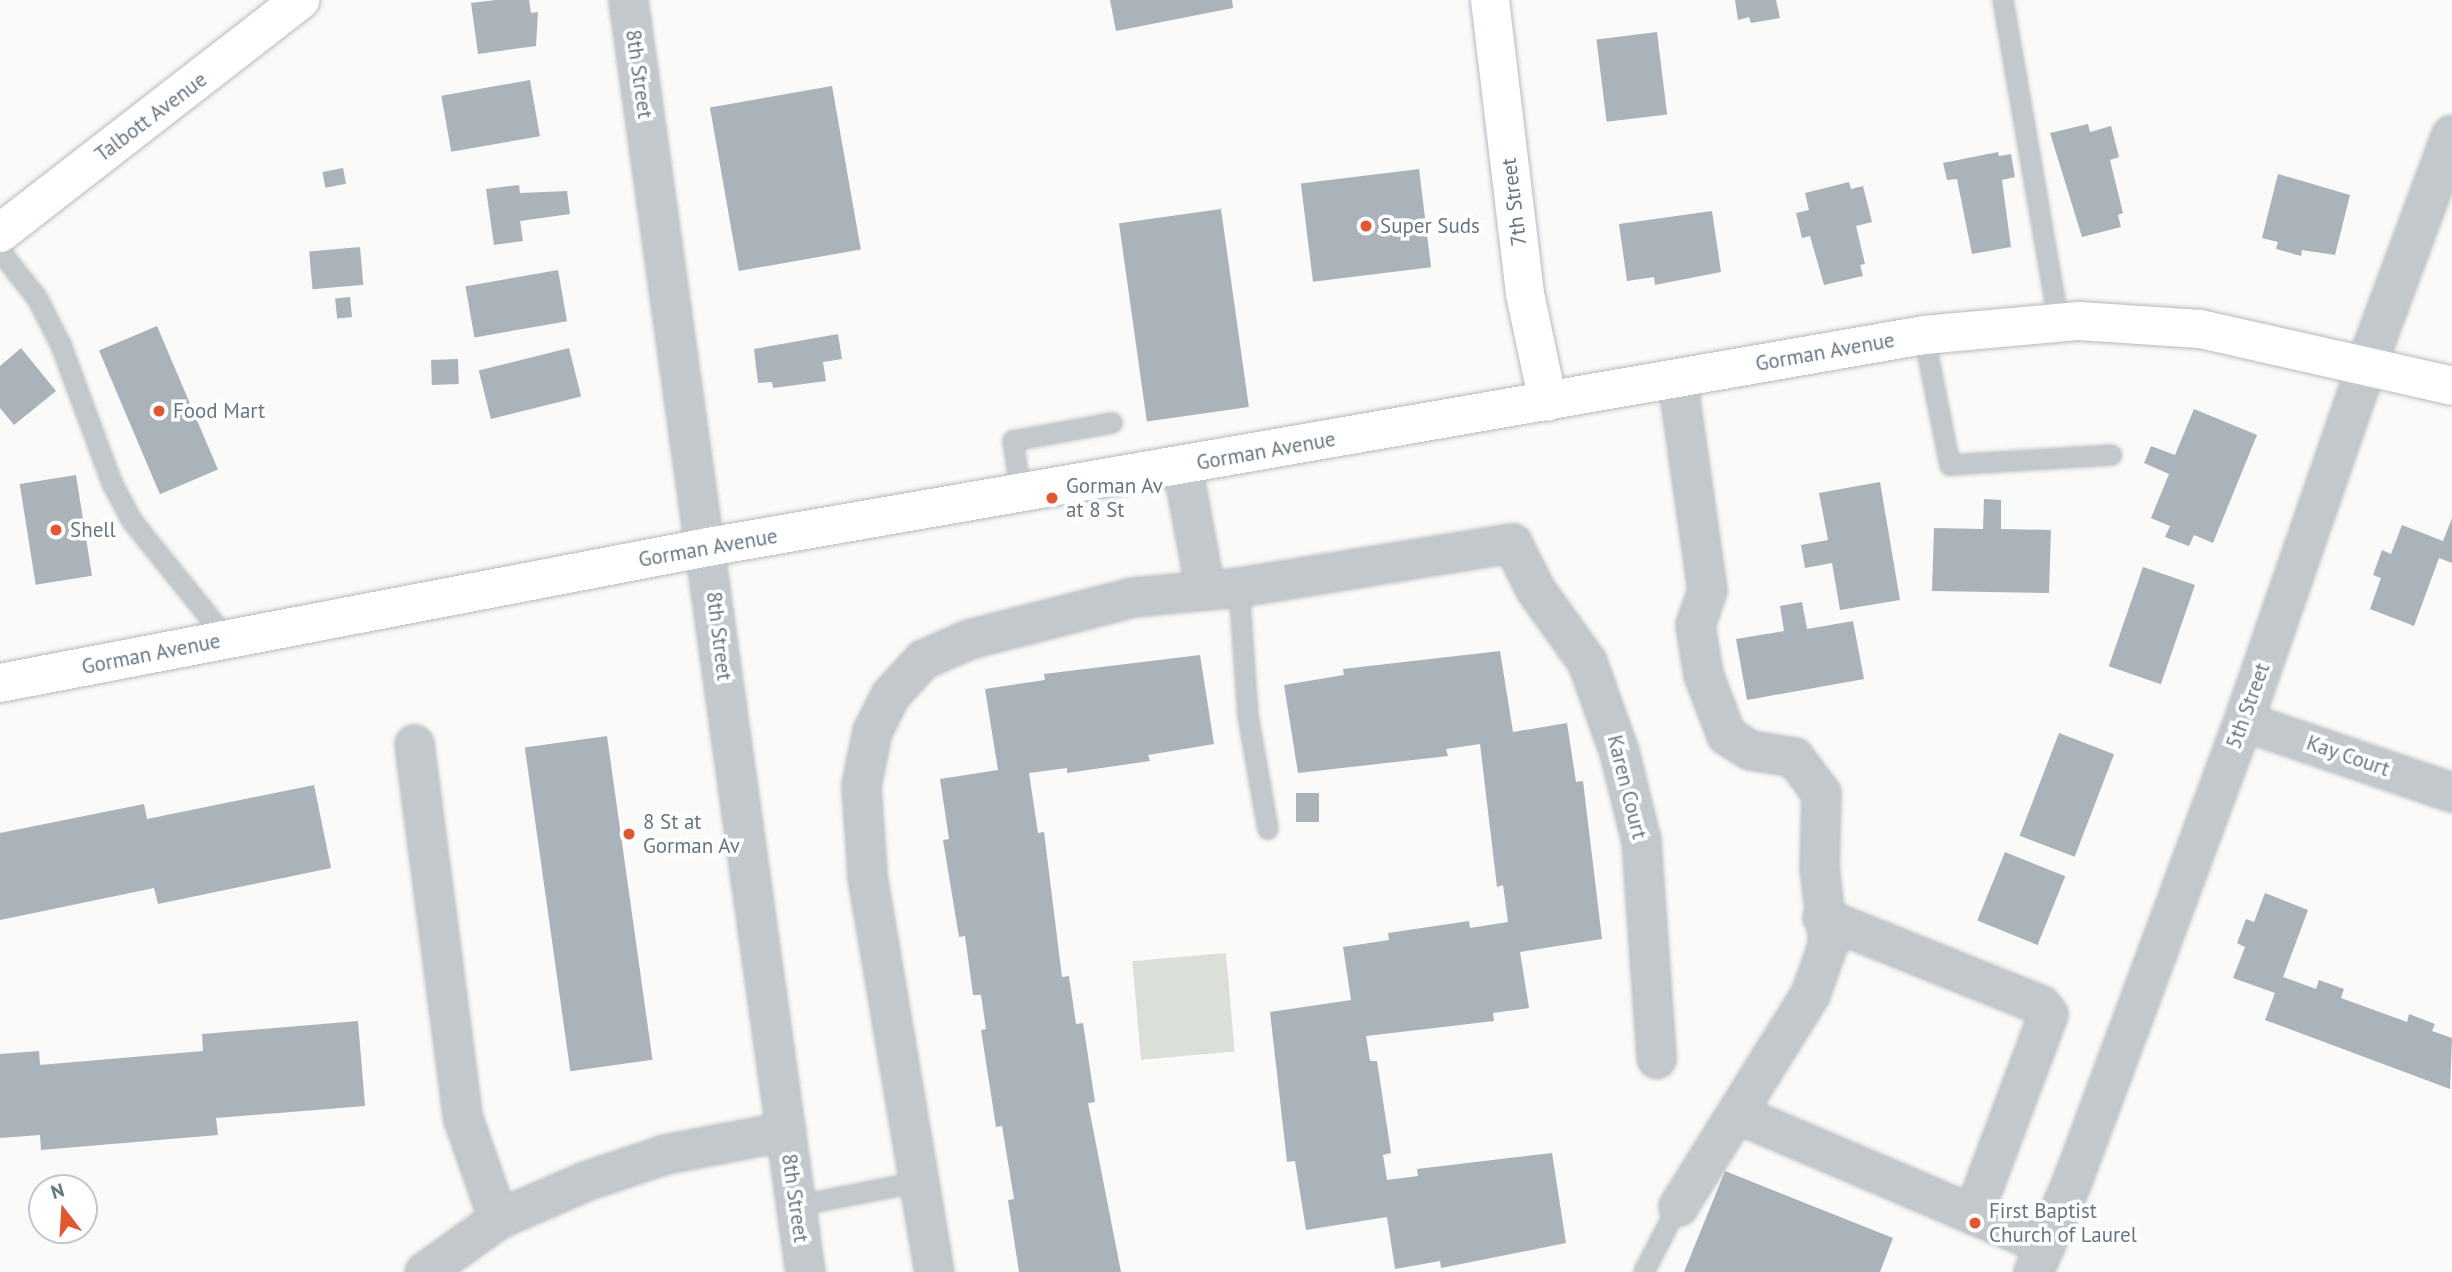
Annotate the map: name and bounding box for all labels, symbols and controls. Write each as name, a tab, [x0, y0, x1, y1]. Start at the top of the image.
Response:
street label: 8th Street	[620, 28, 658, 120]
street label: Talbott Avenue	[90, 67, 212, 167]
street label: 7th Street	[1496, 156, 1532, 248]
place label: Super Suds	[1380, 213, 1480, 239]
marker: Super Suds	[1358, 218, 1374, 234]
street label: Gorman Avenue	[1753, 327, 1897, 377]
place label: Food Mart	[173, 398, 265, 424]
marker: Food Mart	[151, 403, 167, 419]
street label: Gorman Avenue	[1194, 426, 1338, 476]
place label: Gorman Av at 8 St	[1066, 473, 1163, 523]
marker: Gorman Av at 8 St	[1044, 490, 1060, 506]
place label: Shell	[70, 517, 116, 543]
marker: Shell	[48, 522, 64, 538]
street label: Gorman Avenue	[636, 523, 780, 573]
street label: 8th Street	[701, 590, 737, 682]
street label: Gorman Avenue	[79, 628, 223, 680]
street label: 5th Street	[2221, 660, 2275, 752]
street label: Kay Court	[2303, 730, 2393, 782]
street label: Karen Court	[1602, 732, 1652, 842]
place label: 8 St at Gorman Av	[643, 809, 740, 859]
marker: 8 St at Gorman Av	[621, 826, 637, 842]
street label: 8th Street	[776, 1152, 814, 1244]
north arrow	[28, 1174, 98, 1244]
text: N	[48, 1178, 67, 1204]
place label: First Baptist Church of Laurel	[1989, 1198, 2137, 1248]
marker: First Baptist Church of Laurel	[1967, 1215, 1983, 1231]

